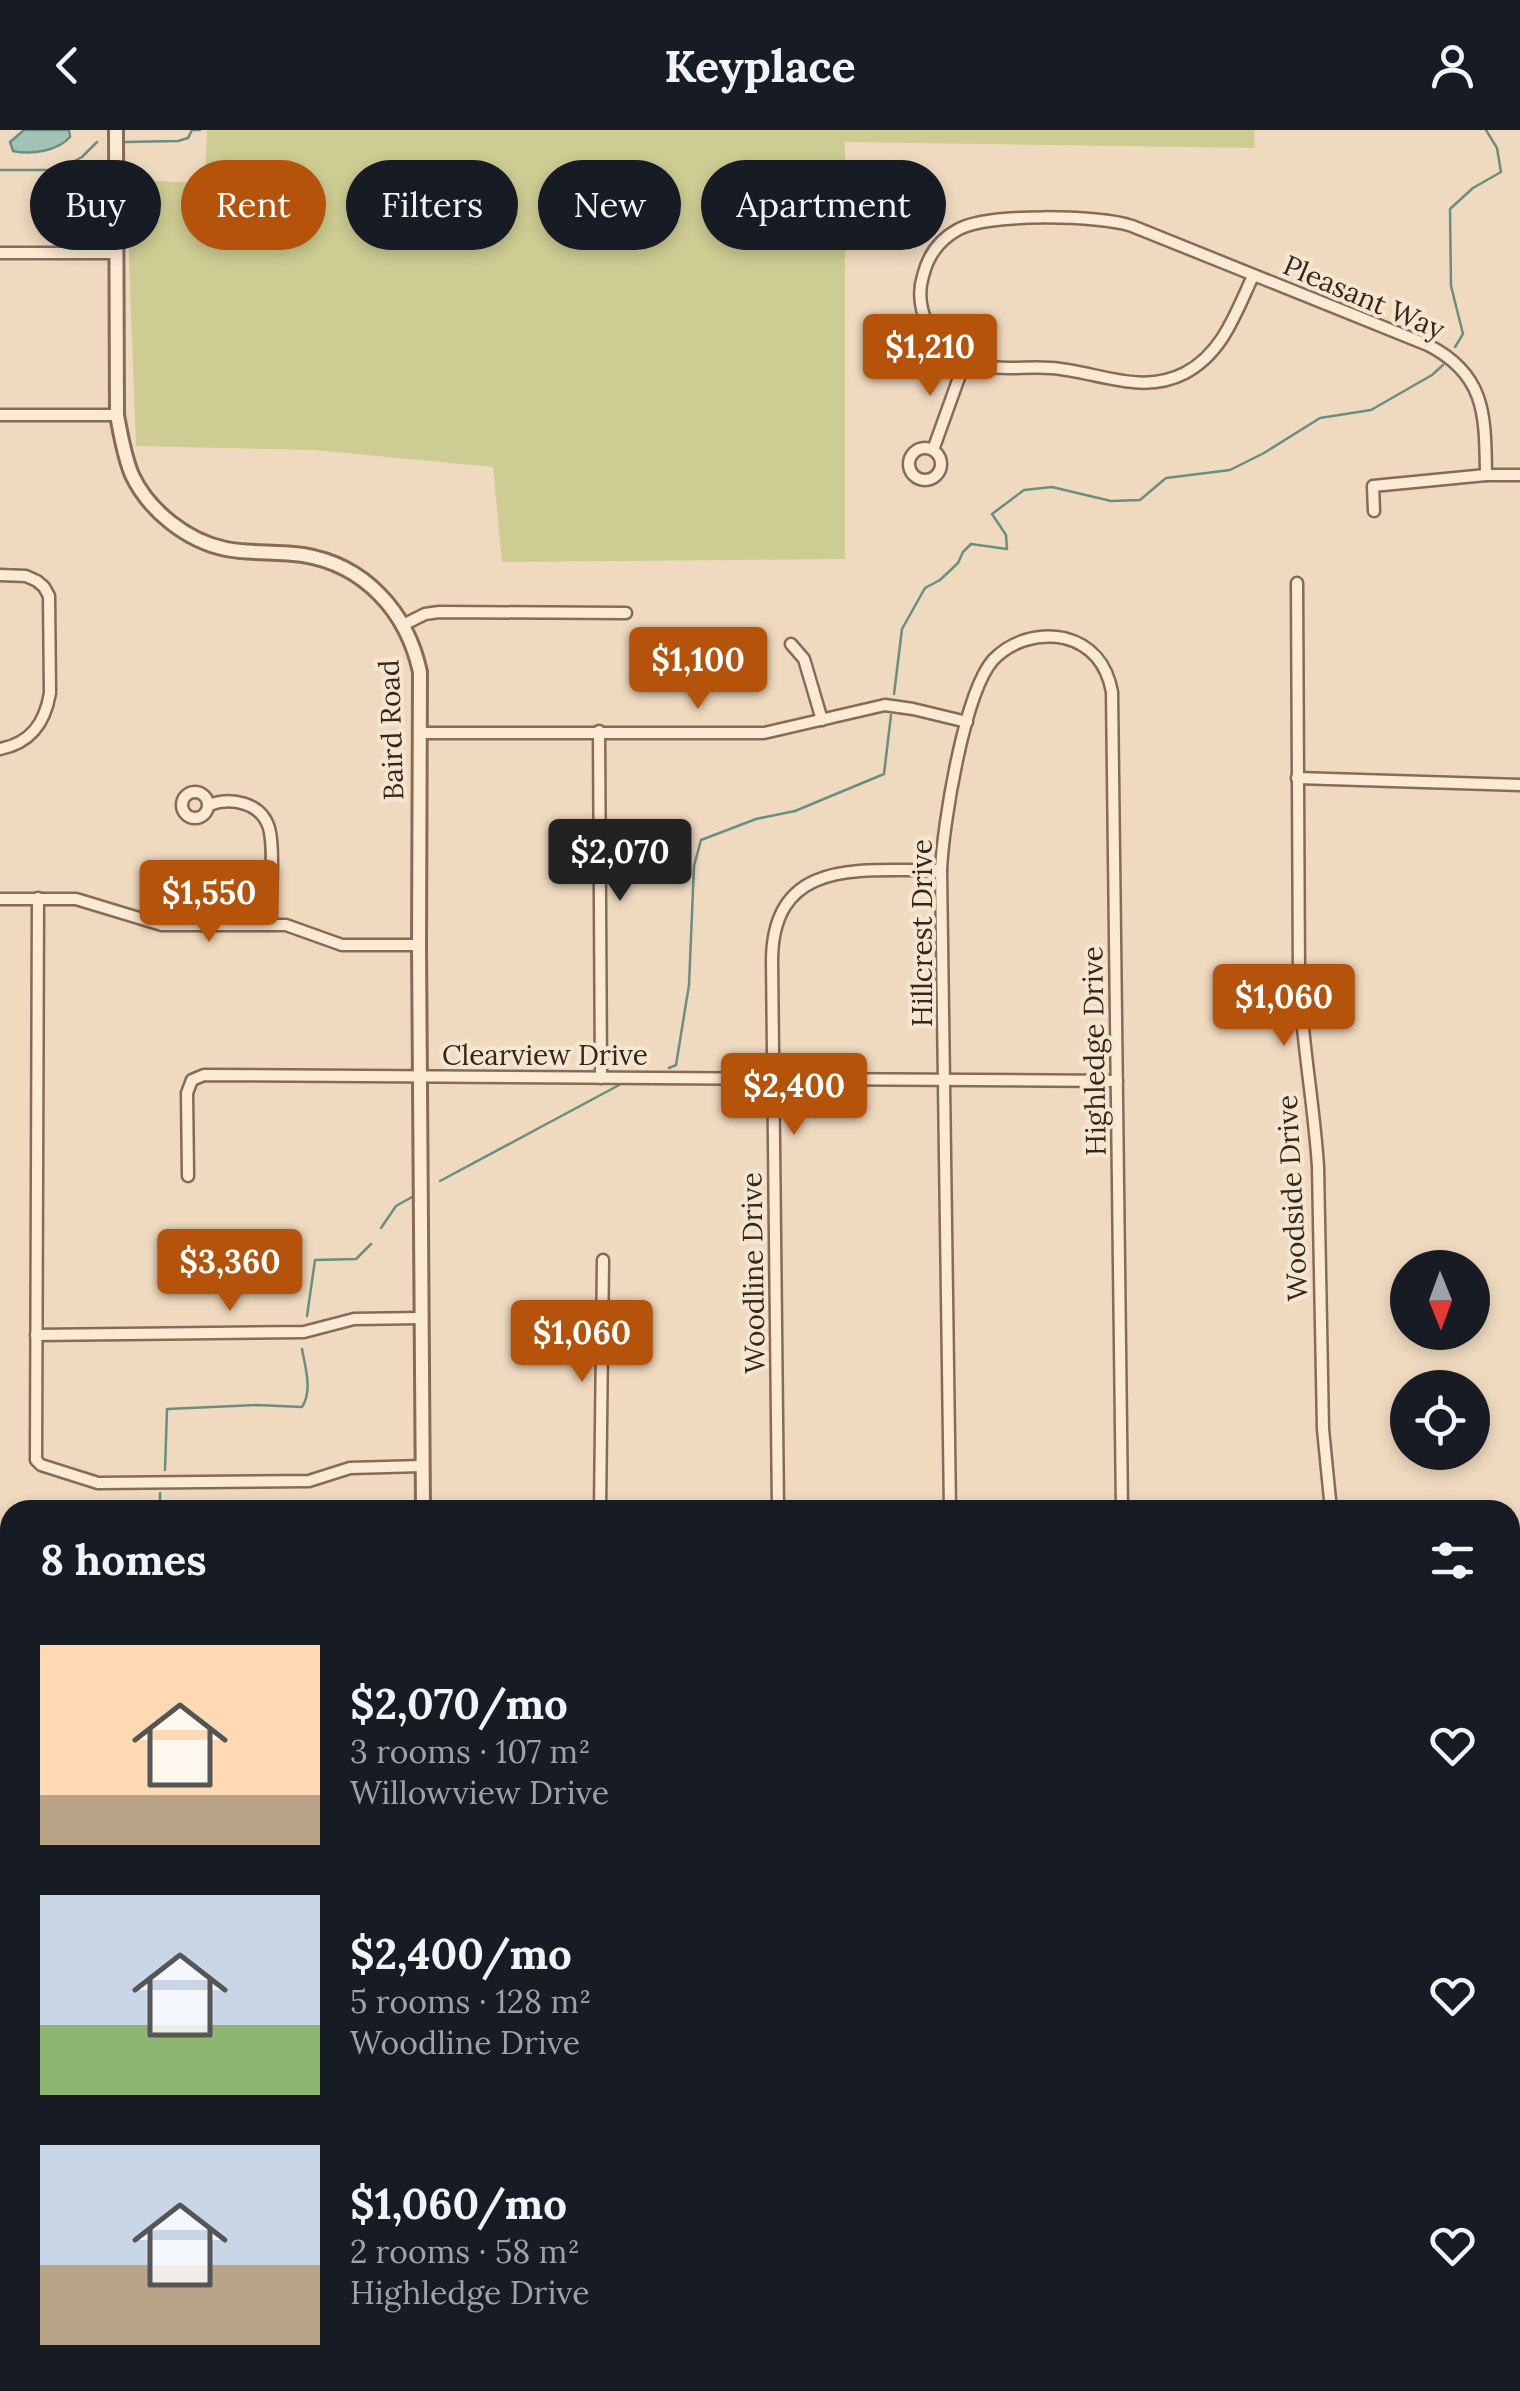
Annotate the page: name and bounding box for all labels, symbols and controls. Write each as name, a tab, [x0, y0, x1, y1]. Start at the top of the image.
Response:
text: Keyplace	[664, 37, 856, 94]
icon: back	[40, 38, 95, 93]
icon: person	[1425, 38, 1480, 93]
chip: Buy	[30, 160, 161, 250]
chip: Rent	[181, 160, 326, 250]
chip: Filters	[346, 160, 518, 250]
chip: New	[538, 160, 681, 250]
chip: Apartment	[701, 160, 946, 250]
street label: Pleasant Way	[1278, 247, 1450, 347]
pin: $1,210	[849, 314, 1011, 399]
text: $1,210	[885, 326, 975, 367]
pin: $1,100	[617, 627, 779, 712]
text: $1,100	[651, 639, 745, 680]
street label: Baird Road	[371, 659, 411, 801]
pin: $2,070	[539, 819, 701, 904]
text: $2,070	[570, 831, 670, 872]
street label: Hillcrest Drive	[904, 839, 940, 1027]
pin: $1,550	[128, 860, 290, 945]
text: $1,550	[162, 872, 256, 913]
street label: Highledge Drive	[1074, 946, 1114, 1156]
pin: $1,060	[1203, 964, 1365, 1049]
text: $1,060	[1235, 976, 1333, 1017]
street label: Clearview Drive	[442, 1037, 648, 1073]
pin: $2,400	[713, 1053, 875, 1138]
text: $2,400	[743, 1065, 845, 1106]
street label: Woodside Drive	[1269, 1094, 1315, 1302]
street label: Woodline Drive	[733, 1172, 773, 1374]
pin: $3,360	[149, 1229, 311, 1314]
text: $3,360	[179, 1241, 281, 1282]
north arrow	[1390, 1250, 1490, 1350]
map controls	[1390, 1250, 1490, 1470]
pin: $1,060	[501, 1300, 663, 1385]
text: $1,060	[533, 1312, 631, 1353]
button: locate	[1390, 1370, 1490, 1470]
text: 8 homes	[40, 1533, 207, 1587]
icon: filters	[1425, 1533, 1480, 1588]
text: $2,070/mo	[350, 1677, 568, 1731]
icon: home	[120, 1685, 240, 1805]
icon: heart	[1425, 1718, 1480, 1773]
text: 3 rooms · 107 m²	[350, 1731, 590, 1772]
text: Willowview Drive	[350, 1772, 609, 1813]
text: $2,400/mo	[350, 1927, 572, 1981]
icon: home	[120, 1935, 240, 2055]
icon: heart	[1425, 1968, 1480, 2023]
text: 5 rooms · 128 m²	[350, 1981, 591, 2022]
text: Woodline Drive	[350, 2022, 580, 2063]
text: $1,060/mo	[350, 2177, 567, 2231]
icon: home	[120, 2185, 240, 2305]
icon: heart	[1425, 2218, 1480, 2273]
text: 2 rooms · 58 m²	[350, 2231, 580, 2272]
text: Highledge Drive	[350, 2272, 590, 2313]

